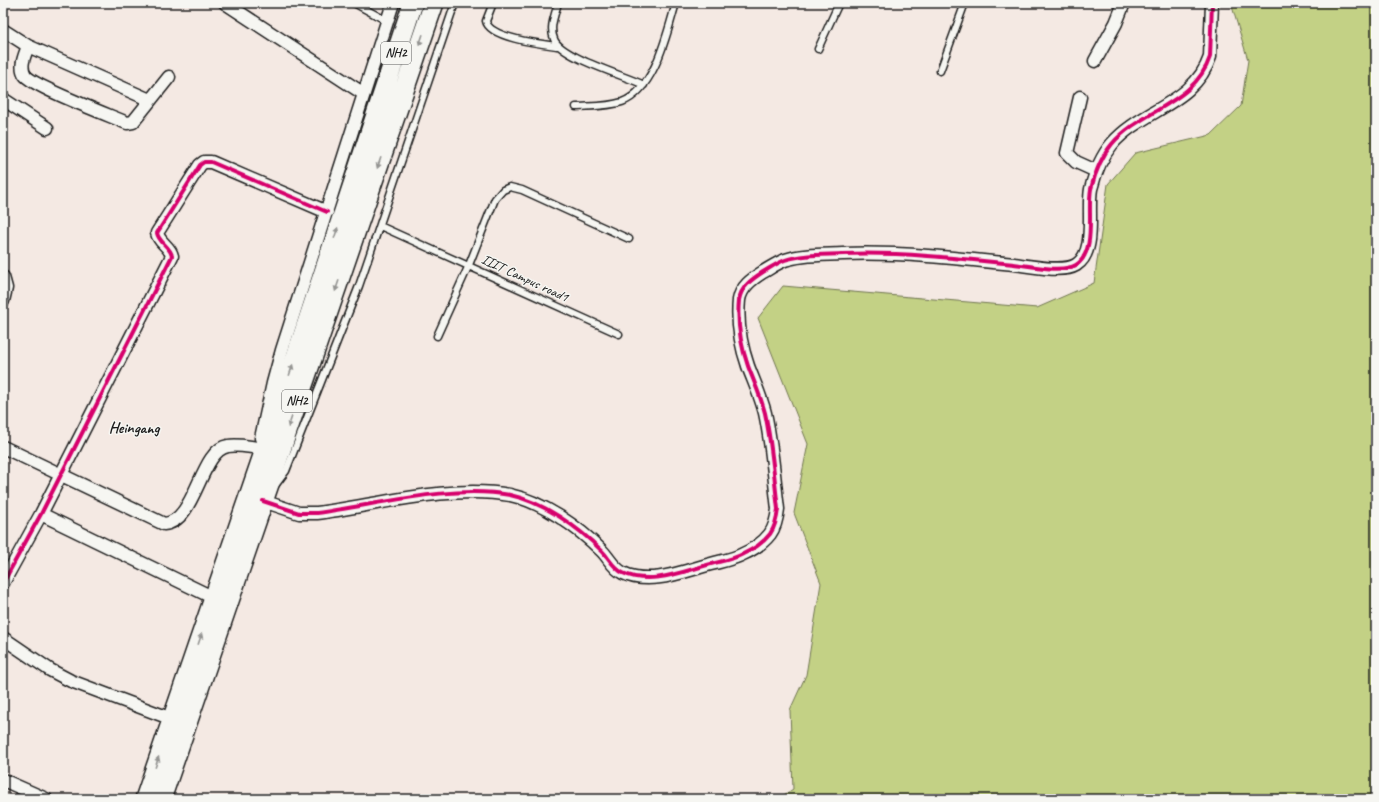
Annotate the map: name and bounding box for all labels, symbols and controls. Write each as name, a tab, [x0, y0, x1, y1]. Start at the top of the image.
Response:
one-way arrow	[418, 34, 424, 46]
road number: NH2	[381, 42, 411, 64]
one-way arrow	[376, 157, 382, 169]
one-way arrow	[333, 227, 339, 239]
street label: IIIT Campus road1	[479, 250, 572, 306]
one-way arrow	[334, 280, 340, 292]
one-way arrow	[288, 364, 294, 376]
road number: NH2	[282, 390, 312, 412]
one-way arrow	[287, 416, 293, 428]
district label: Heingang	[109, 418, 161, 438]
one-way arrow	[197, 633, 203, 645]
one-way arrow	[155, 756, 161, 768]

